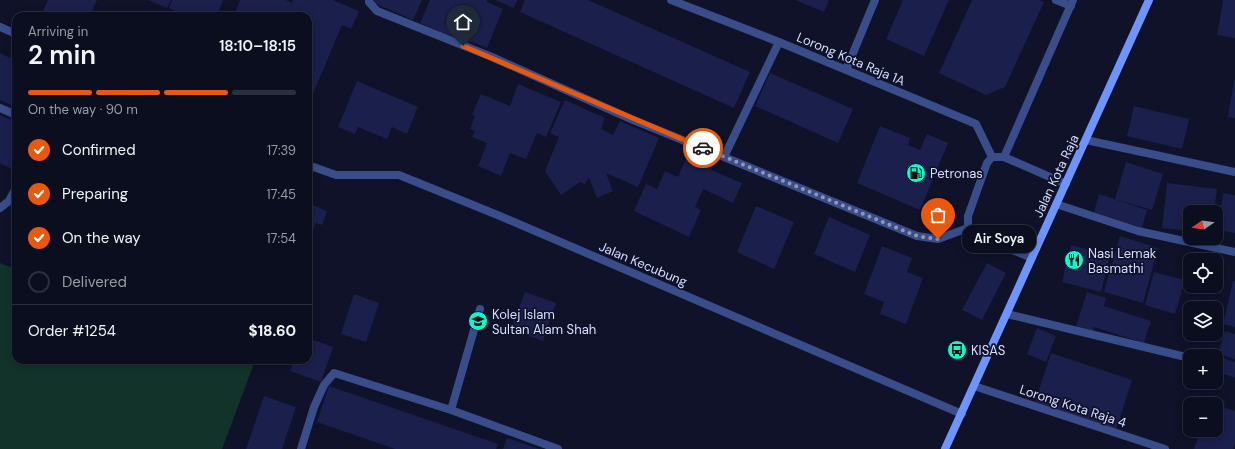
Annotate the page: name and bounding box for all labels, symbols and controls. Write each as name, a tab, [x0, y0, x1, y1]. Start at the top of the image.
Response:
pin	[446, 5, 480, 46]
icon: home	[452, 11, 474, 33]
text: Arriving in	[28, 23, 88, 40]
street label: Lorong Kota Raja 1A	[794, 29, 908, 90]
text: 18:10–18:15	[219, 36, 296, 56]
text: 2 min	[28, 38, 96, 72]
text: On the way · 90 m	[28, 101, 138, 118]
courier	[683, 128, 723, 168]
street label: Jalan Kota Raja	[1029, 132, 1083, 220]
icon: car	[692, 137, 714, 159]
icon: check	[28, 139, 50, 161]
text: Confirmed	[62, 140, 136, 160]
text: 17:39	[267, 142, 296, 159]
fuel station icon: Petronas	[905, 162, 927, 184]
place label: Petronas	[930, 165, 983, 182]
icon: check	[28, 183, 50, 205]
text: Preparing	[62, 184, 128, 204]
text: 17:45	[267, 186, 296, 203]
pin	[921, 198, 955, 239]
icon: bag	[927, 204, 949, 226]
north arrow	[1183, 205, 1223, 245]
map controls	[1183, 205, 1223, 437]
callout: Air Soya	[962, 225, 1036, 253]
icon: check	[28, 227, 50, 249]
text: On the way	[62, 228, 141, 248]
text: 17:54	[267, 230, 296, 247]
text: Air Soya	[974, 230, 1024, 247]
street label: Jalan Kecubung	[596, 238, 690, 290]
place label: Nasi Lemak Basmathi	[1088, 245, 1157, 277]
restaurant icon: Nasi Lemak Basmathi	[1063, 249, 1085, 271]
button: locate	[1183, 253, 1223, 293]
text: Delivered	[62, 272, 127, 292]
button: layers	[1183, 301, 1223, 341]
place label: Kolej Islam Sultan Alam Shah	[492, 306, 596, 338]
school or university icon: Kolej Islam Sultan Alam Shah	[467, 310, 489, 332]
text: Order #1254	[28, 321, 116, 341]
text: $18.60	[249, 321, 296, 341]
bus stop icon: KISAS	[946, 339, 968, 361]
place label: KISAS	[971, 342, 1005, 359]
button: +	[1183, 349, 1223, 389]
street label: Lorong Kota Raja 4	[1018, 381, 1129, 431]
button: −	[1183, 397, 1223, 437]

